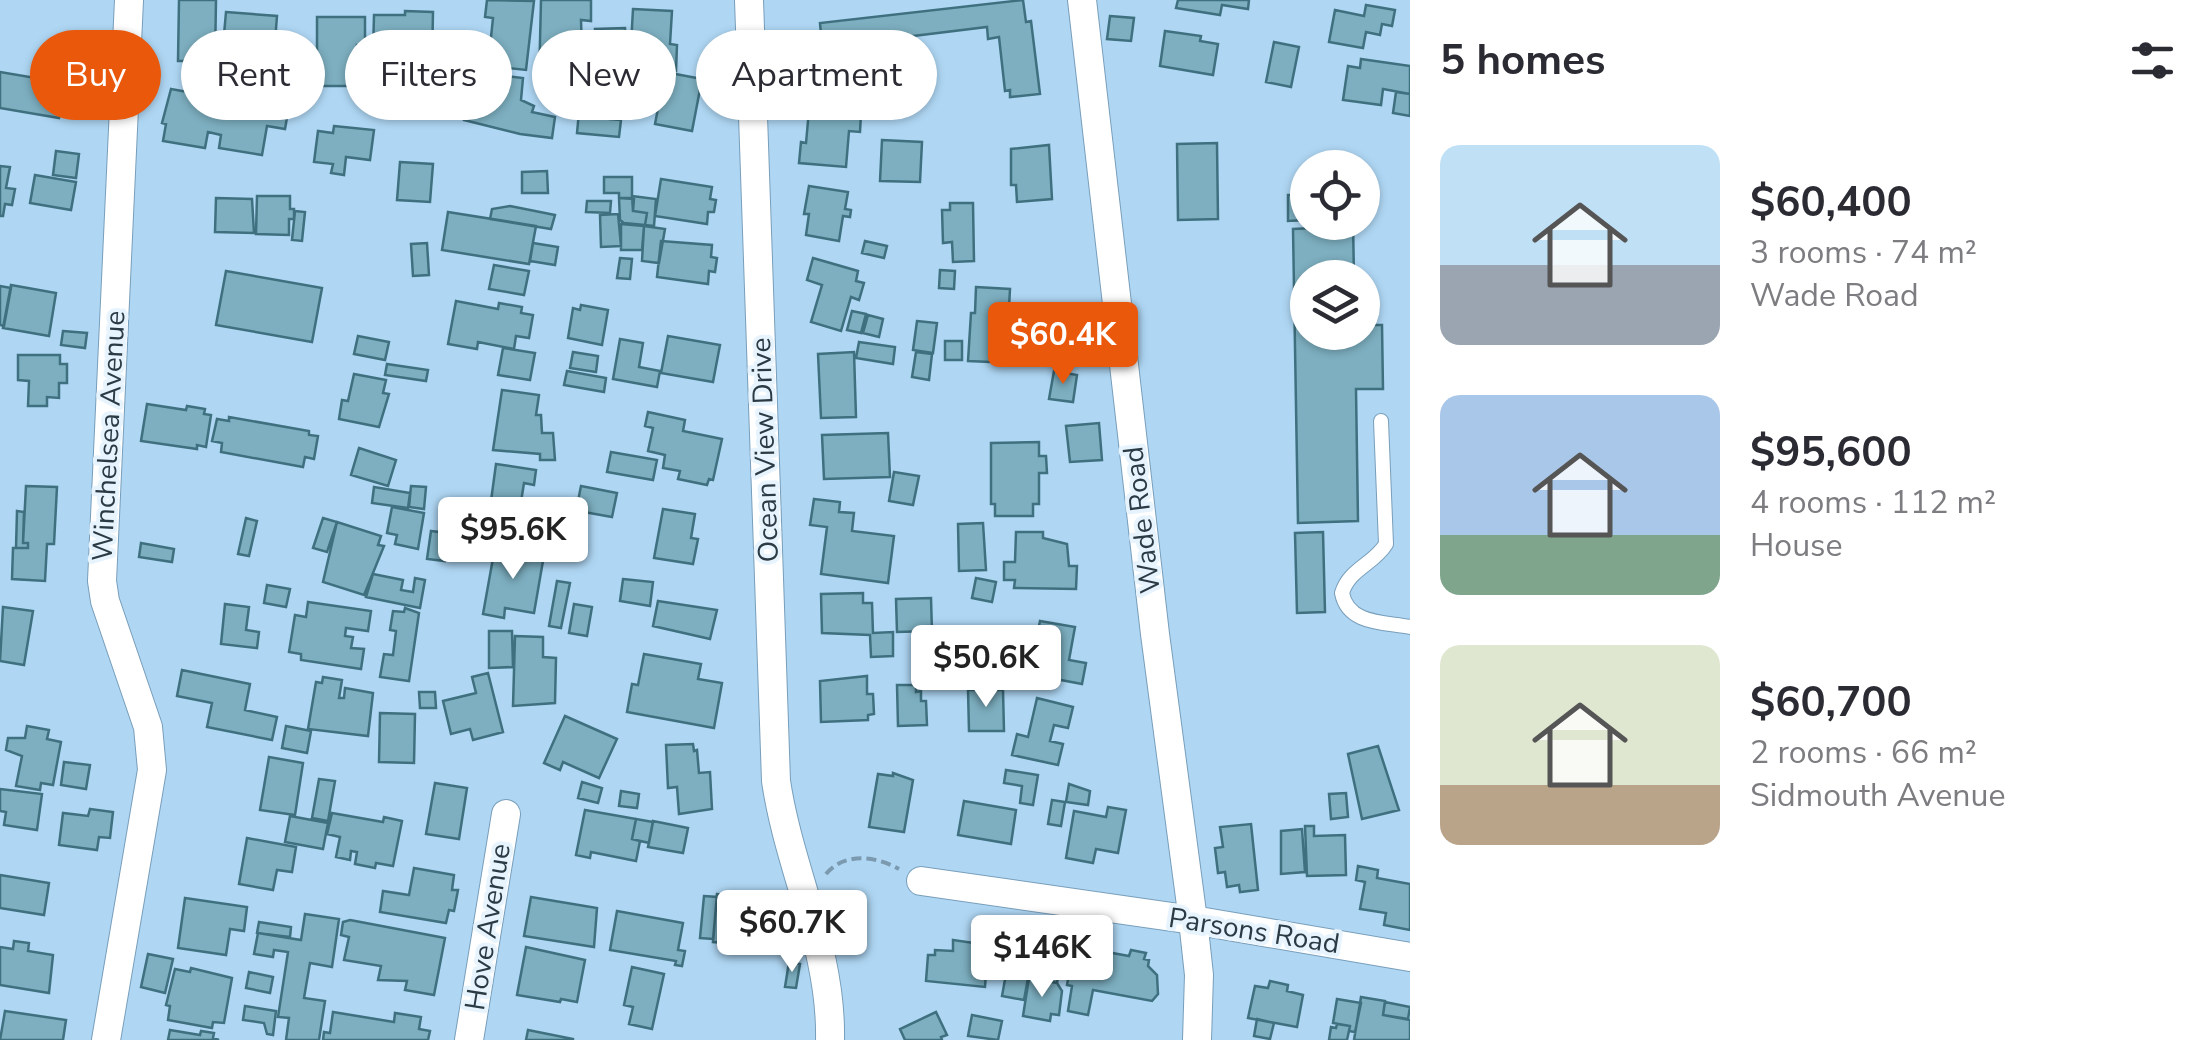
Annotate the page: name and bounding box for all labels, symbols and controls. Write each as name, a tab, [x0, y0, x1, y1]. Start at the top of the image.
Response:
chip: Buy	[30, 30, 161, 120]
chip: Rent	[181, 30, 325, 120]
chip: Filters	[345, 30, 512, 120]
chip: New	[532, 30, 676, 120]
chip: Apartment	[696, 30, 937, 120]
text: 5 homes	[1440, 32, 1605, 89]
icon: filters	[2125, 33, 2180, 88]
map controls	[1290, 150, 1380, 350]
button: locate	[1290, 150, 1380, 240]
text: $60,400	[1750, 174, 1912, 231]
icon: home	[1520, 185, 1640, 305]
text: 3 rooms · 74 m²	[1750, 231, 1977, 274]
button: layers	[1290, 260, 1380, 350]
text: Wade Road	[1750, 274, 1919, 317]
pin: $60.4K	[982, 302, 1144, 387]
street label: Winchelsea Avenue	[83, 310, 135, 562]
text: $60.4K	[1010, 313, 1116, 356]
street label: Ocean View Drive	[742, 337, 788, 563]
text: $95,600	[1750, 424, 1912, 481]
icon: home	[1520, 435, 1640, 555]
street label: Wade Road	[1114, 444, 1170, 596]
text: 4 rooms · 112 m²	[1750, 481, 1996, 524]
pin: $95.6K	[432, 497, 594, 582]
text: $95.6K	[460, 508, 566, 551]
text: House	[1750, 524, 1843, 567]
pin: $50.6K	[905, 625, 1067, 710]
text: $50.6K	[933, 636, 1039, 679]
text: $60,700	[1750, 674, 1912, 731]
icon: home	[1520, 685, 1640, 805]
text: 2 rooms · 66 m²	[1750, 731, 1977, 774]
text: Sidmouth Avenue	[1750, 774, 2005, 817]
street label: Hove Avenue	[456, 841, 520, 1013]
pin: $60.7K	[711, 890, 873, 975]
street label: Parsons Road	[1166, 899, 1342, 963]
text: $60.7K	[739, 901, 845, 944]
pin: $146K	[972, 915, 1112, 1000]
text: $146K	[993, 926, 1091, 969]

